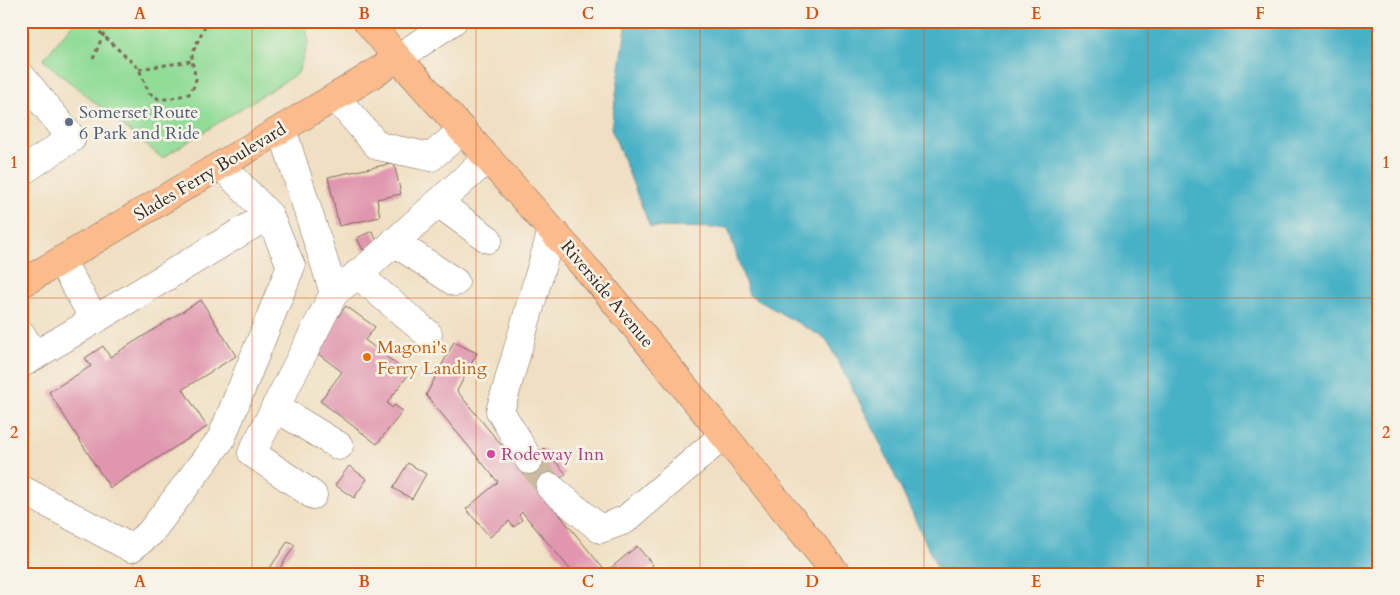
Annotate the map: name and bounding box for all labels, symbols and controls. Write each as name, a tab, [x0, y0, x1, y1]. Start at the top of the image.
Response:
text: A	[134, 3, 146, 25]
text: B	[358, 3, 370, 25]
text: C	[582, 3, 594, 25]
text: D	[805, 3, 819, 25]
text: E	[1031, 3, 1041, 25]
text: F	[1255, 3, 1265, 25]
place label: Somerset Route 6 Park and Ride	[79, 100, 200, 146]
marker: Somerset Route 6 Park and Ride	[63, 116, 75, 128]
street label: Slades Ferry Boulevard	[129, 116, 291, 227]
text: 1	[10, 152, 18, 174]
text: 1	[1382, 152, 1390, 174]
street label: Riverside Avenue	[555, 235, 659, 353]
place label: Magoni's Ferry Landing	[377, 335, 488, 381]
marker: Magoni's Ferry Landing	[361, 351, 373, 363]
text: 2	[10, 422, 18, 444]
text: 2	[1382, 422, 1390, 444]
place label: Rodeway Inn	[501, 442, 605, 467]
marker: Rodeway Inn	[485, 448, 497, 460]
text: A	[134, 571, 146, 593]
text: B	[358, 571, 370, 593]
text: C	[582, 571, 594, 593]
text: D	[805, 571, 819, 593]
text: E	[1031, 571, 1041, 593]
text: F	[1255, 571, 1265, 593]

